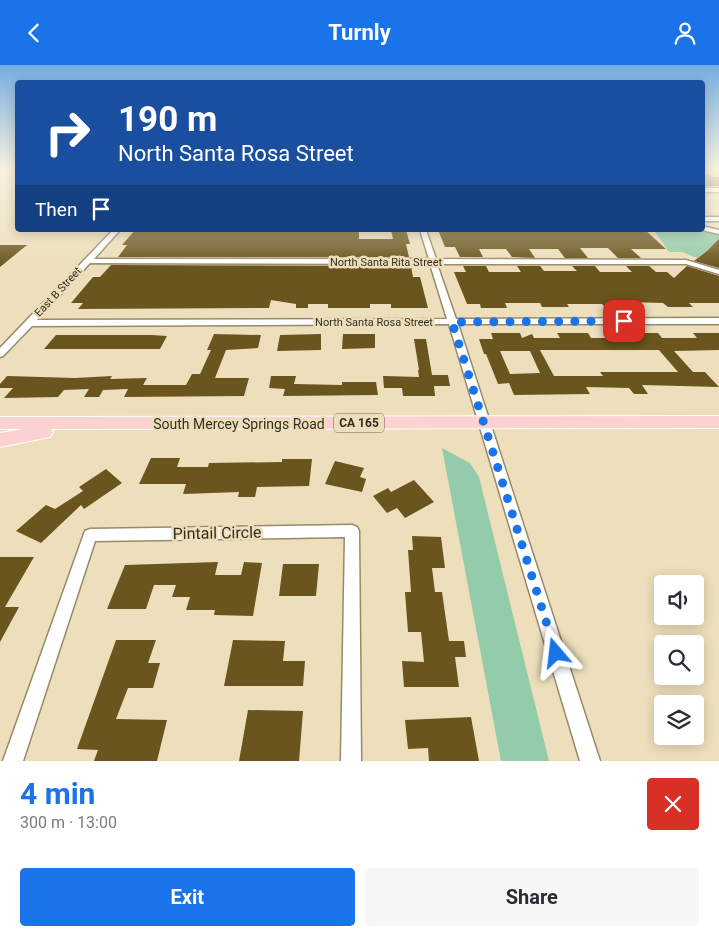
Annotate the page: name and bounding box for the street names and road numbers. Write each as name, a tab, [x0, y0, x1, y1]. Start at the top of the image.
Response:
street label: North Santa Rita Street	[330, 256, 442, 269]
street label: East B Street	[32, 264, 84, 319]
street label: North Santa Rosa Street	[315, 316, 433, 329]
road number: CA 165	[334, 413, 384, 433]
street label: South Mercey Springs Road	[153, 416, 325, 432]
street label: Pintail Circle	[172, 523, 262, 543]

